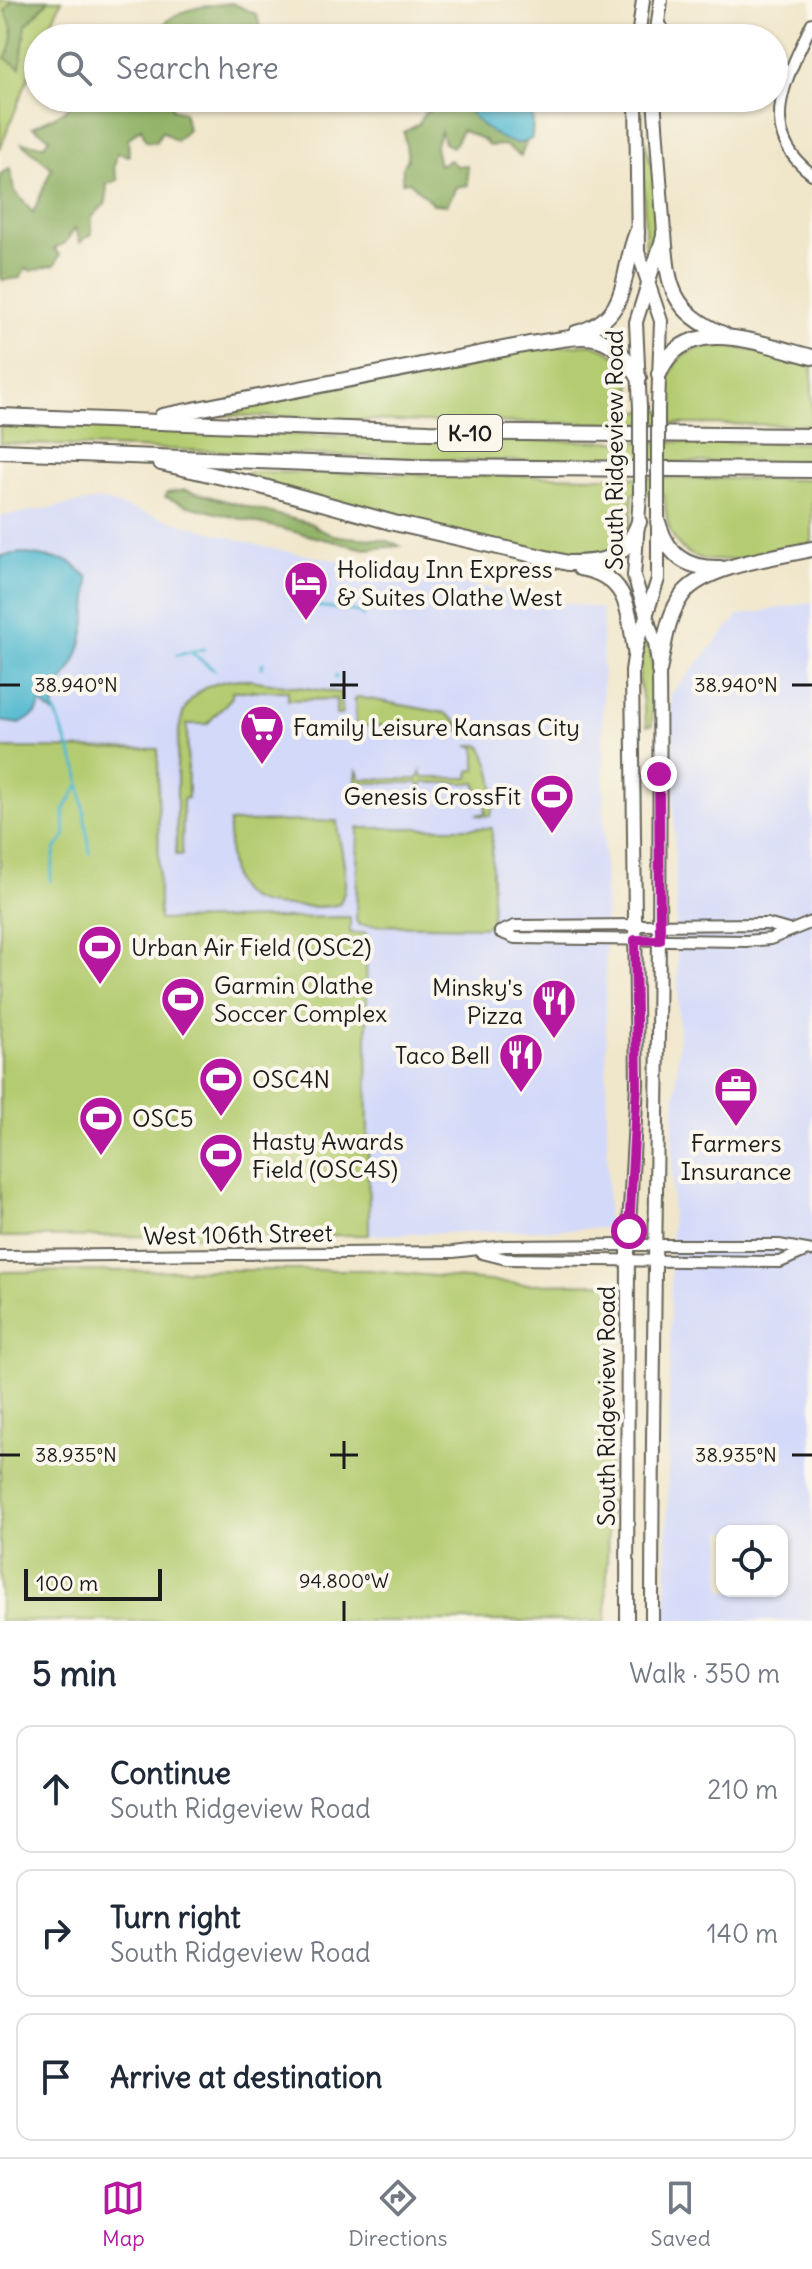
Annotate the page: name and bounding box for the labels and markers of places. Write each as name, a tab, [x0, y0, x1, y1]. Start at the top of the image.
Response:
place label: Holiday Inn Express & Suites Olathe West	[337, 554, 562, 612]
hotel icon: Holiday Inn Express & Suites Olathe West	[282, 559, 330, 622]
supermarket icon: Family Leisure Kansas City	[238, 703, 286, 766]
place label: Family Leisure Kansas City	[293, 712, 580, 742]
sports icon: Genesis CrossFit	[528, 772, 576, 835]
place label: Genesis CrossFit	[343, 781, 521, 811]
sports icon: Urban Air Field (OSC2)	[76, 923, 124, 986]
place label: Urban Air Field (OSC2)	[131, 932, 372, 962]
place label: Garmin Olathe Soccer Complex	[214, 970, 387, 1028]
place label: Minsky's Pizza	[432, 972, 523, 1030]
sports icon: Garmin Olathe Soccer Complex	[159, 975, 207, 1038]
restaurant icon: Minsky's Pizza	[530, 977, 578, 1040]
restaurant icon: Taco Bell	[497, 1031, 545, 1094]
place label: Taco Bell	[395, 1040, 490, 1070]
sports icon: OSC4N	[197, 1055, 245, 1118]
place label: OSC4N	[252, 1064, 330, 1094]
office icon: Farmers Insurance	[712, 1065, 760, 1128]
sports icon: OSC5	[77, 1094, 125, 1157]
place label: OSC5	[132, 1103, 194, 1133]
place label: Hasty Awards Field (OSC4S)	[252, 1126, 404, 1184]
place label: Farmers Insurance	[681, 1128, 791, 1186]
sports icon: Hasty Awards Field (OSC4S)	[197, 1131, 245, 1194]

